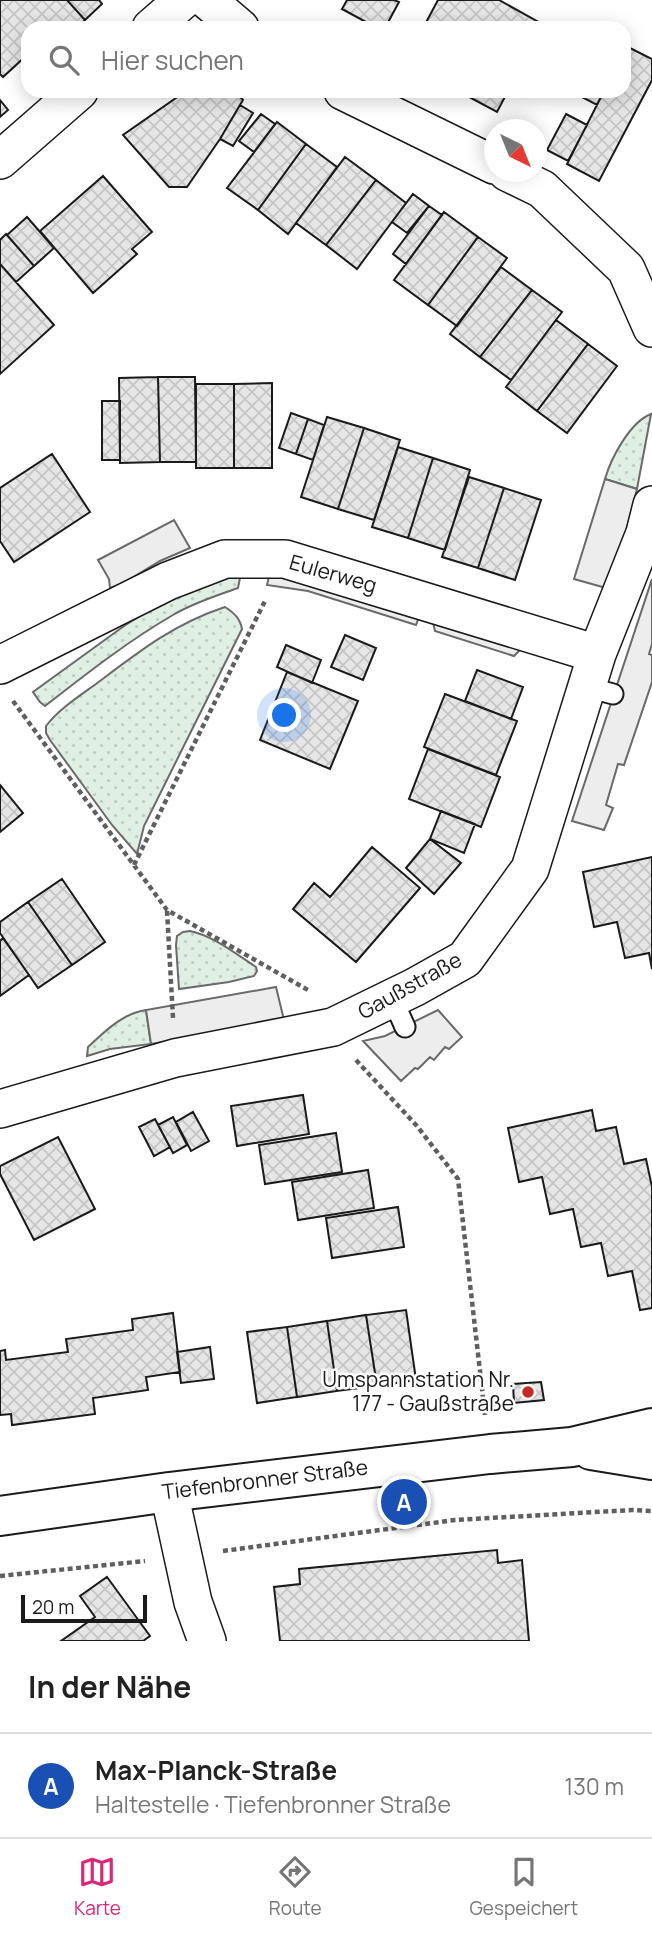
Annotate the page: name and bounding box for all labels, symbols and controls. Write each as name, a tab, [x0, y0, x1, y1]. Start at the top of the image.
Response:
search box	[21, 21, 631, 98]
icon: search	[45, 41, 83, 79]
text: Hier suchen	[101, 42, 244, 78]
north arrow	[484, 119, 547, 182]
street label: Eulerweg	[286, 547, 380, 599]
your location	[267, 698, 301, 732]
street label: Gaußstraße	[353, 945, 466, 1025]
place label: Umspannstation Nr. 177 - Gaußstraße	[322, 1365, 514, 1417]
marker: Umspannstation Nr. 177 - Gaußstraße	[520, 1384, 536, 1400]
street label: Tiefenbronner Straße	[160, 1452, 369, 1506]
pin: A	[381, 1476, 427, 1528]
scale bar	[21, 1592, 147, 1624]
text: 20 m	[32, 1594, 74, 1620]
text: In der Nähe	[28, 1666, 191, 1707]
text: Max-Planck-Straße	[95, 1752, 337, 1788]
text: A	[43, 1770, 59, 1802]
text: 130 m	[564, 1770, 624, 1802]
text: Haltestelle · Tiefenbronner Straße	[95, 1788, 451, 1820]
tab: Karte	[74, 1853, 121, 1921]
tab: Route	[269, 1853, 322, 1921]
tab: Gespeichert	[469, 1853, 578, 1921]

